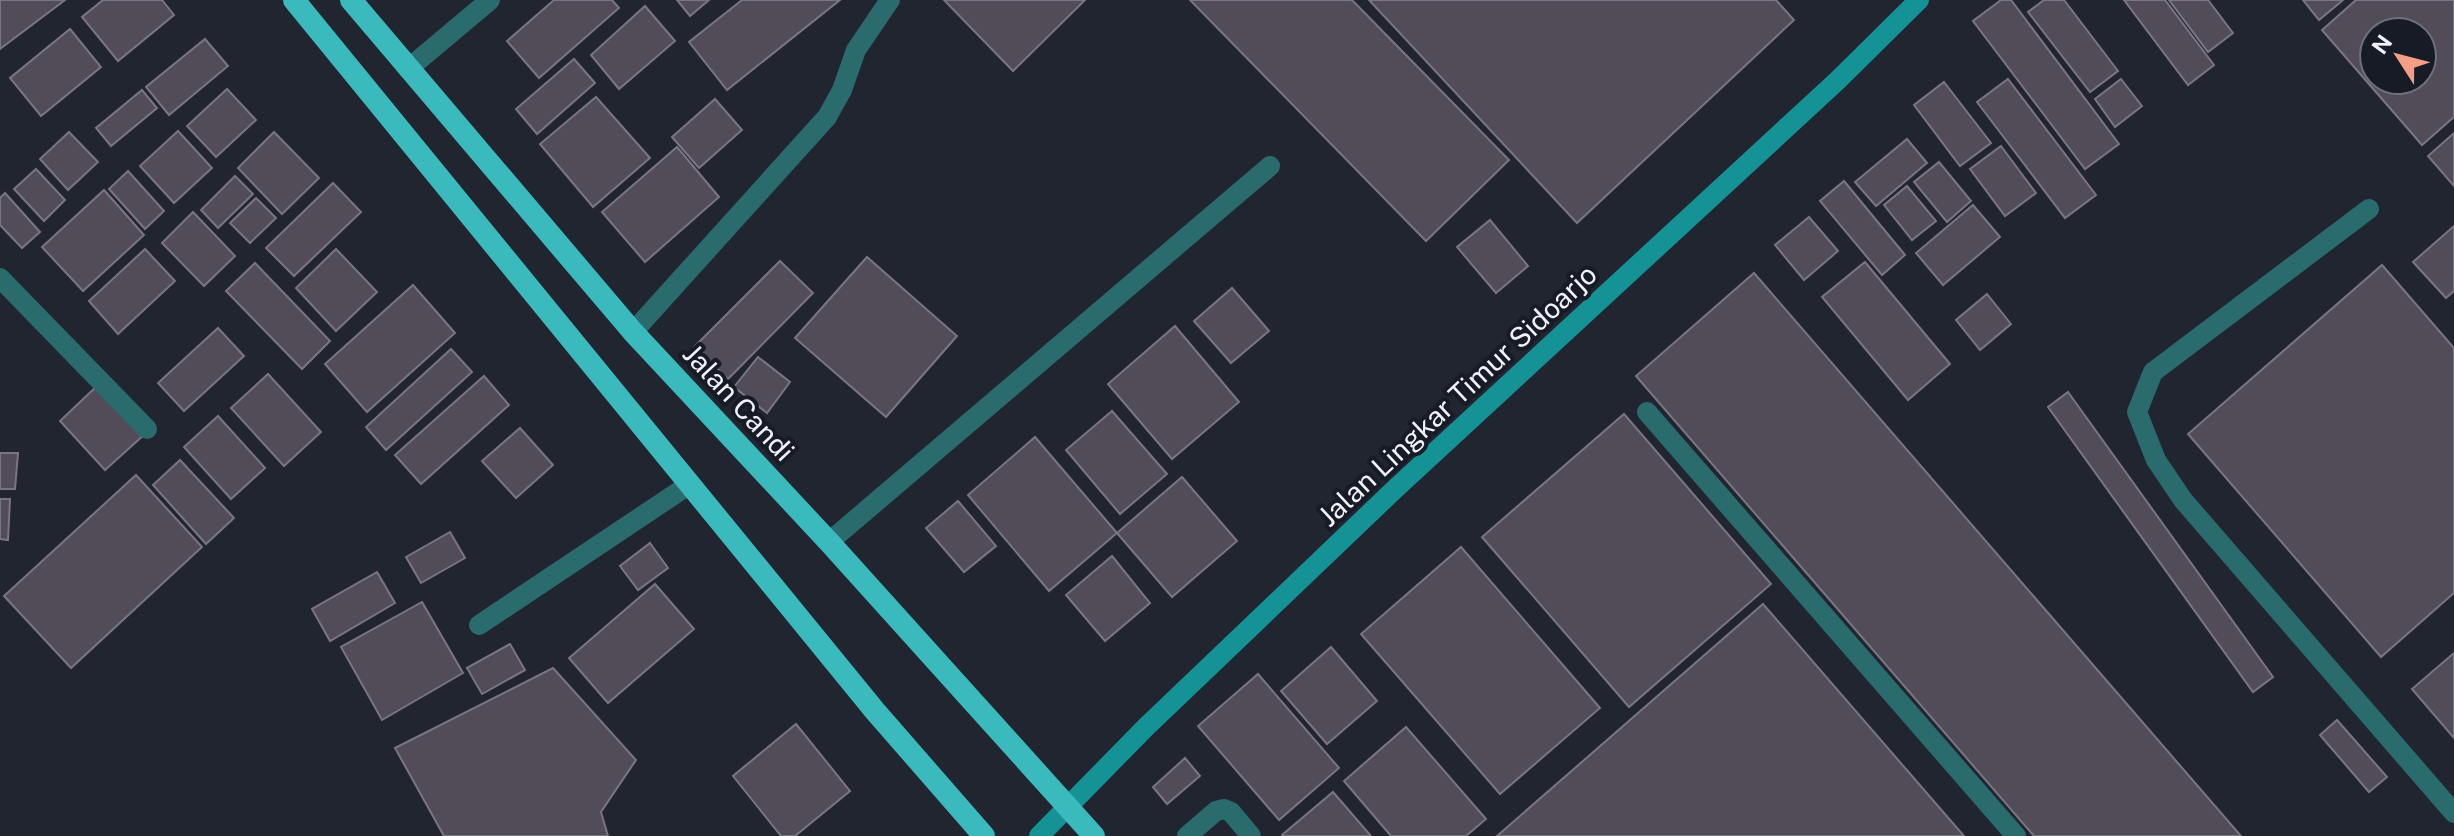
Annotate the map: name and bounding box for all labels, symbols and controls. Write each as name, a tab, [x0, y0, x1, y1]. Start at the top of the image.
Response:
north arrow	[2358, 16, 2438, 96]
text: N	[2366, 30, 2397, 59]
street label: Jalan Lingkar Timur Sidoarjo	[1311, 257, 1603, 533]
street label: Jalan Candi	[677, 337, 801, 467]

